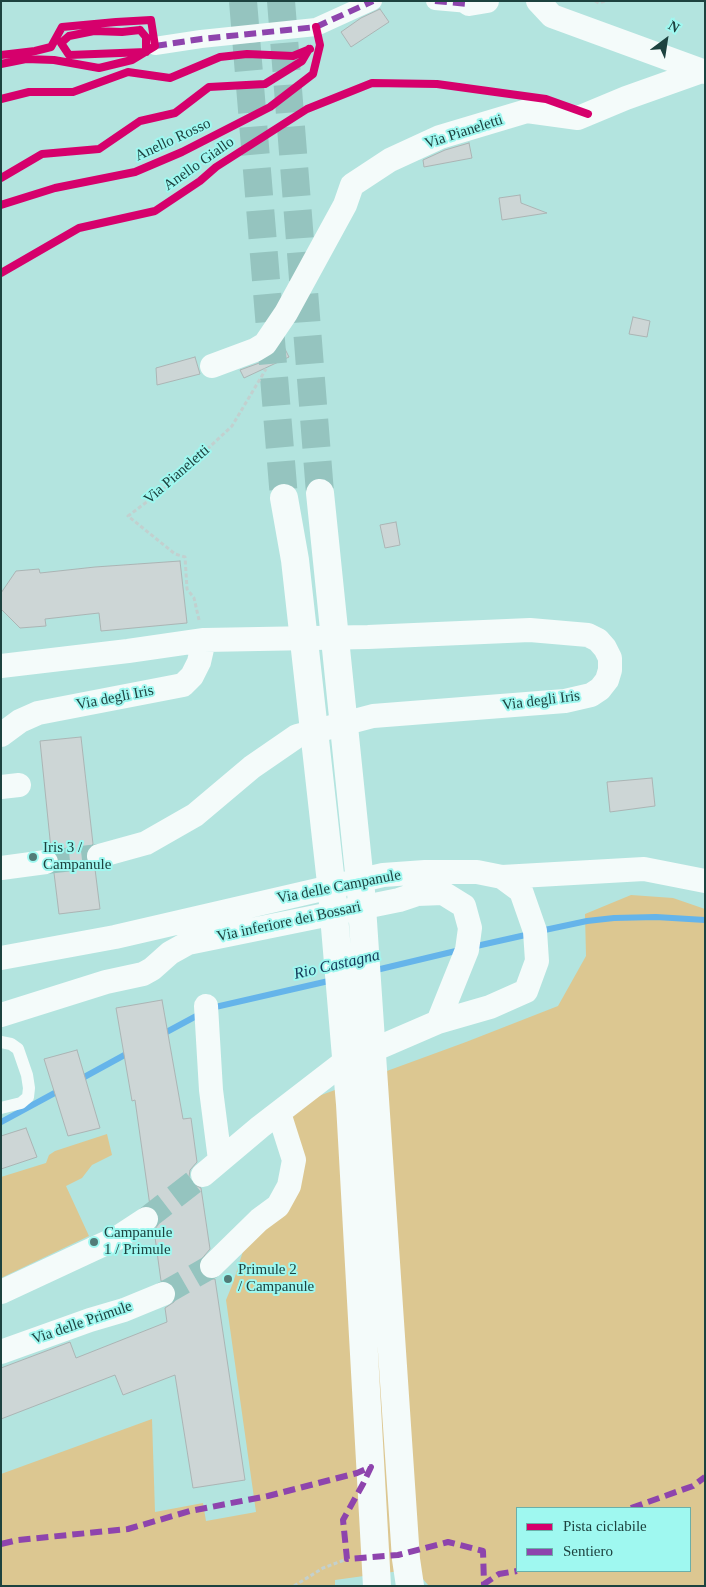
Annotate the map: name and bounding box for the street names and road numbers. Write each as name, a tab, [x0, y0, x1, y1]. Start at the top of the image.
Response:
street label: Via Pianeletti	[423, 111, 505, 153]
street label: Anello Rosso	[132, 115, 214, 165]
street label: Anello Giallo	[160, 133, 238, 195]
street label: Via Pianeletti	[140, 442, 214, 508]
street label: Via degli Iris	[75, 682, 155, 714]
street label: Via degli Iris	[501, 687, 581, 715]
street label: Via delle Campanule	[276, 866, 402, 908]
street label: Via inferiore dei Bossari	[215, 898, 363, 946]
street label: Via delle Primule	[29, 1297, 135, 1349]

